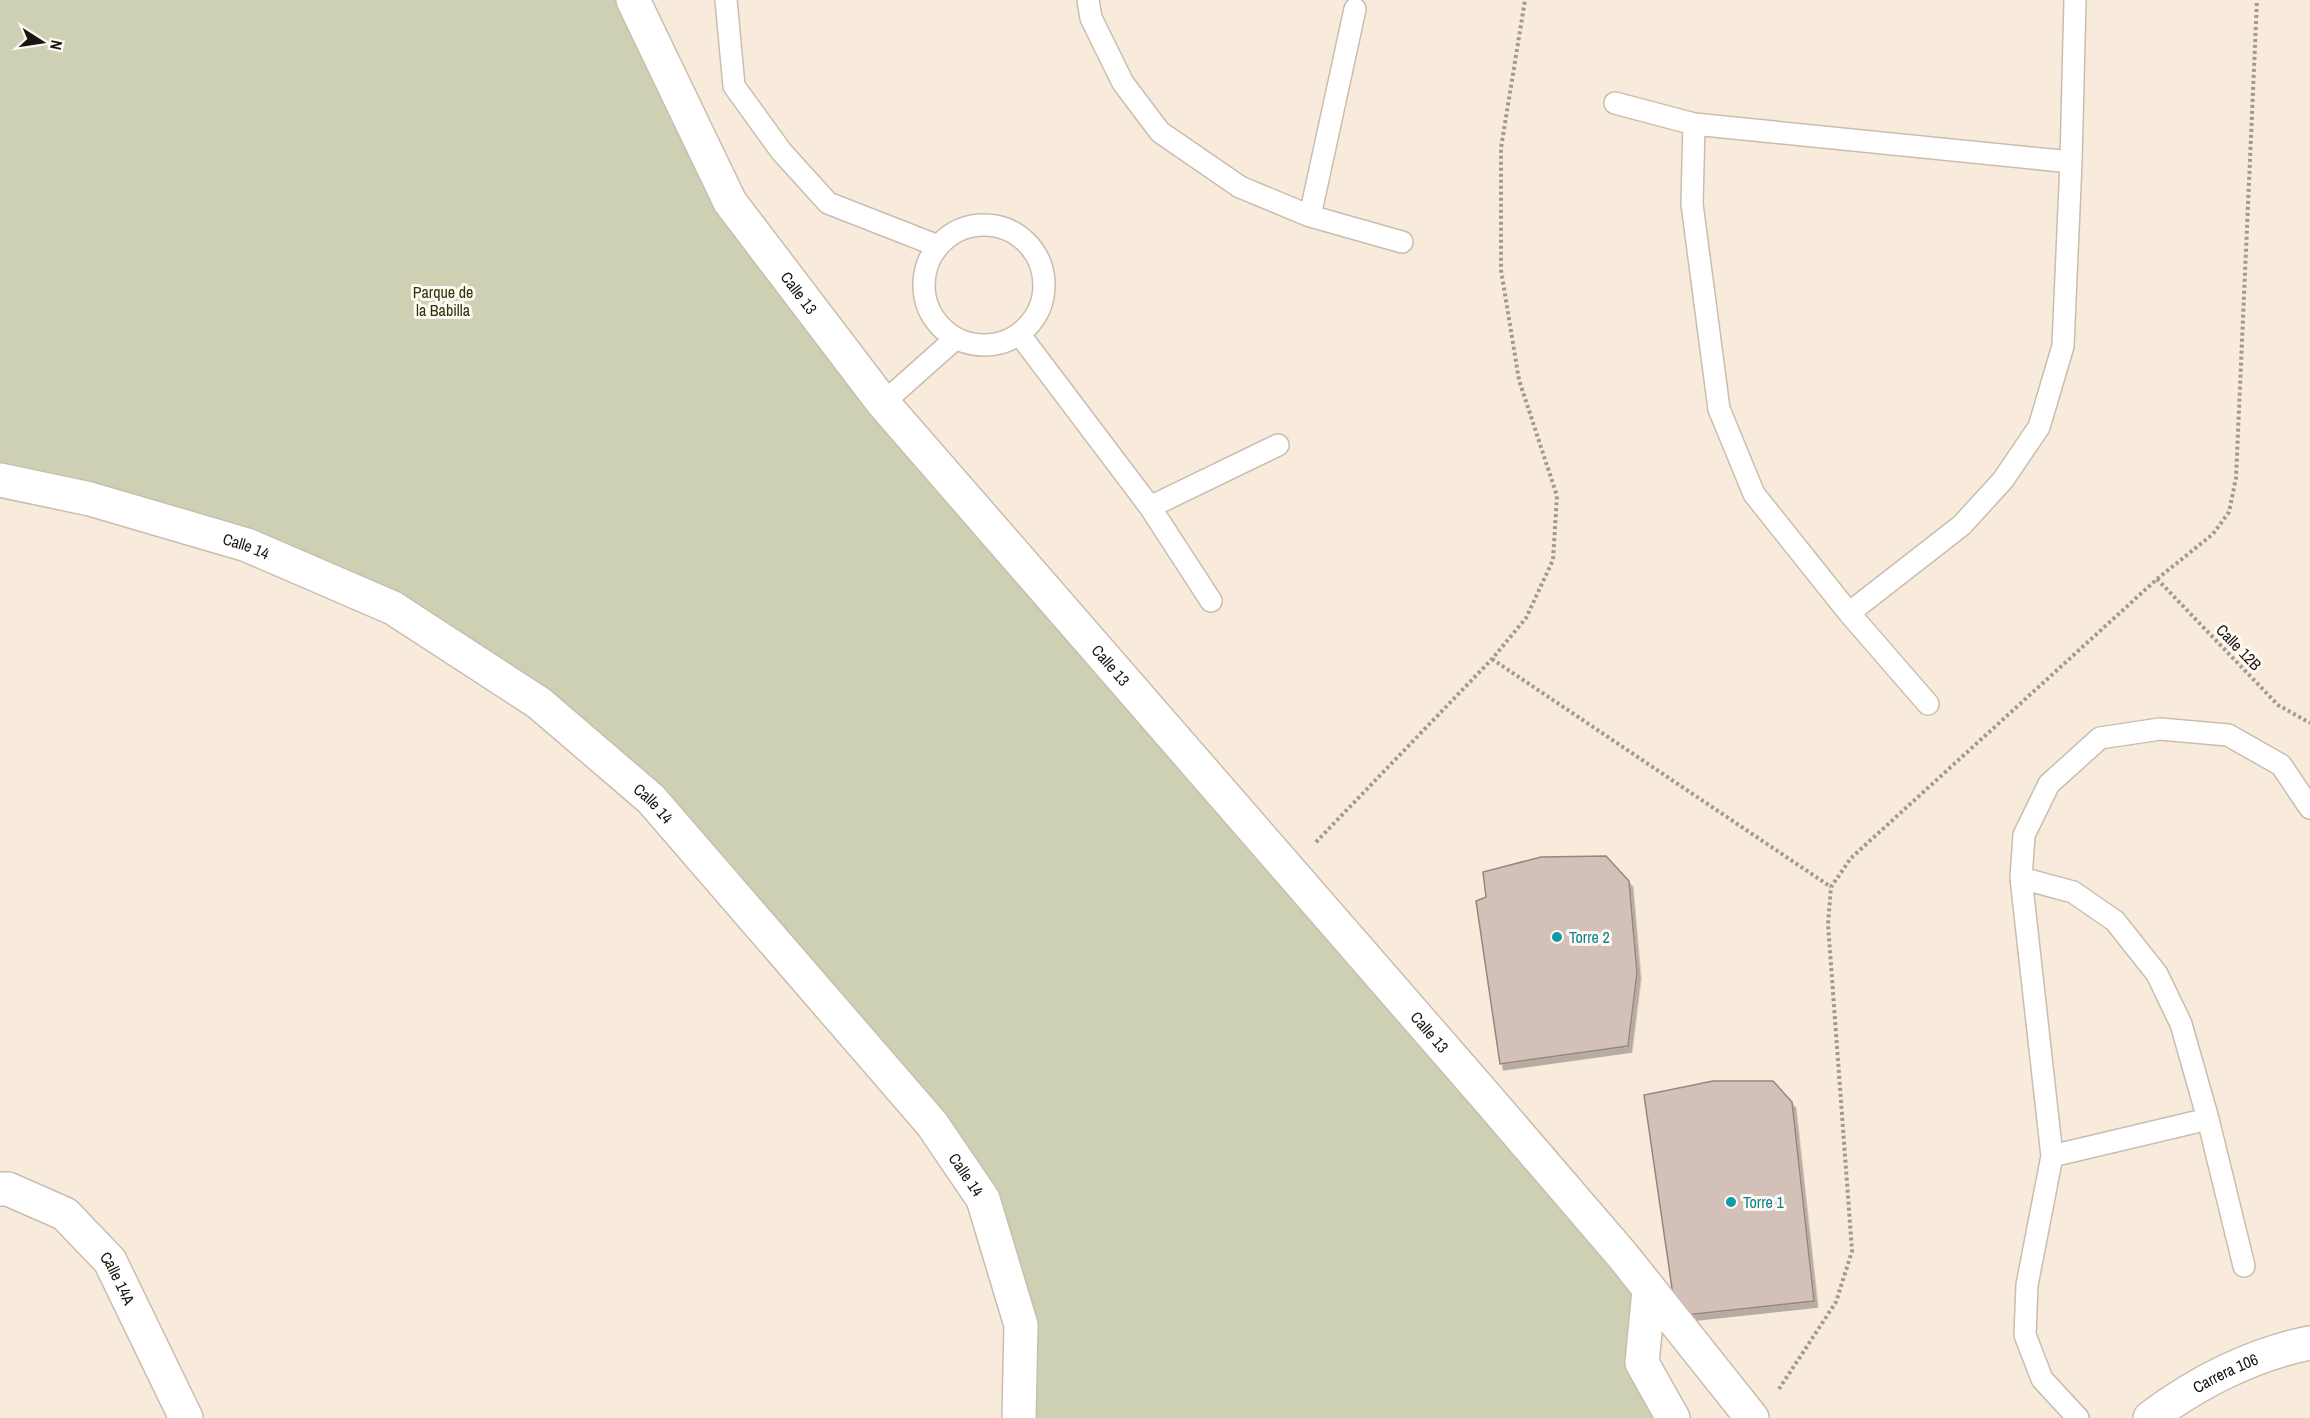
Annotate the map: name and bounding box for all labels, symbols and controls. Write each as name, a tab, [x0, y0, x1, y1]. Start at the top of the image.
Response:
north arrow	[12, 12, 72, 72]
text: N	[45, 38, 68, 52]
street label: Calle 13	[776, 267, 822, 318]
park label: Parque de la Babilla	[413, 281, 473, 321]
street label: Calle 14	[220, 528, 273, 564]
street label: Calle 12B	[2211, 619, 2267, 675]
street label: Calle 13	[1087, 640, 1135, 690]
street label: Calle 14	[629, 778, 678, 828]
place label: Torre 2	[1569, 926, 1610, 948]
marker: Torre 2	[1550, 930, 1564, 944]
street label: Calle 13	[1406, 1006, 1454, 1057]
street label: Calle 14	[944, 1148, 989, 1201]
place label: Torre 1	[1743, 1191, 1785, 1213]
marker: Torre 1	[1724, 1195, 1738, 1209]
street label: Calle 14A	[95, 1246, 141, 1308]
street label: Carrera 106	[2188, 1348, 2261, 1398]

